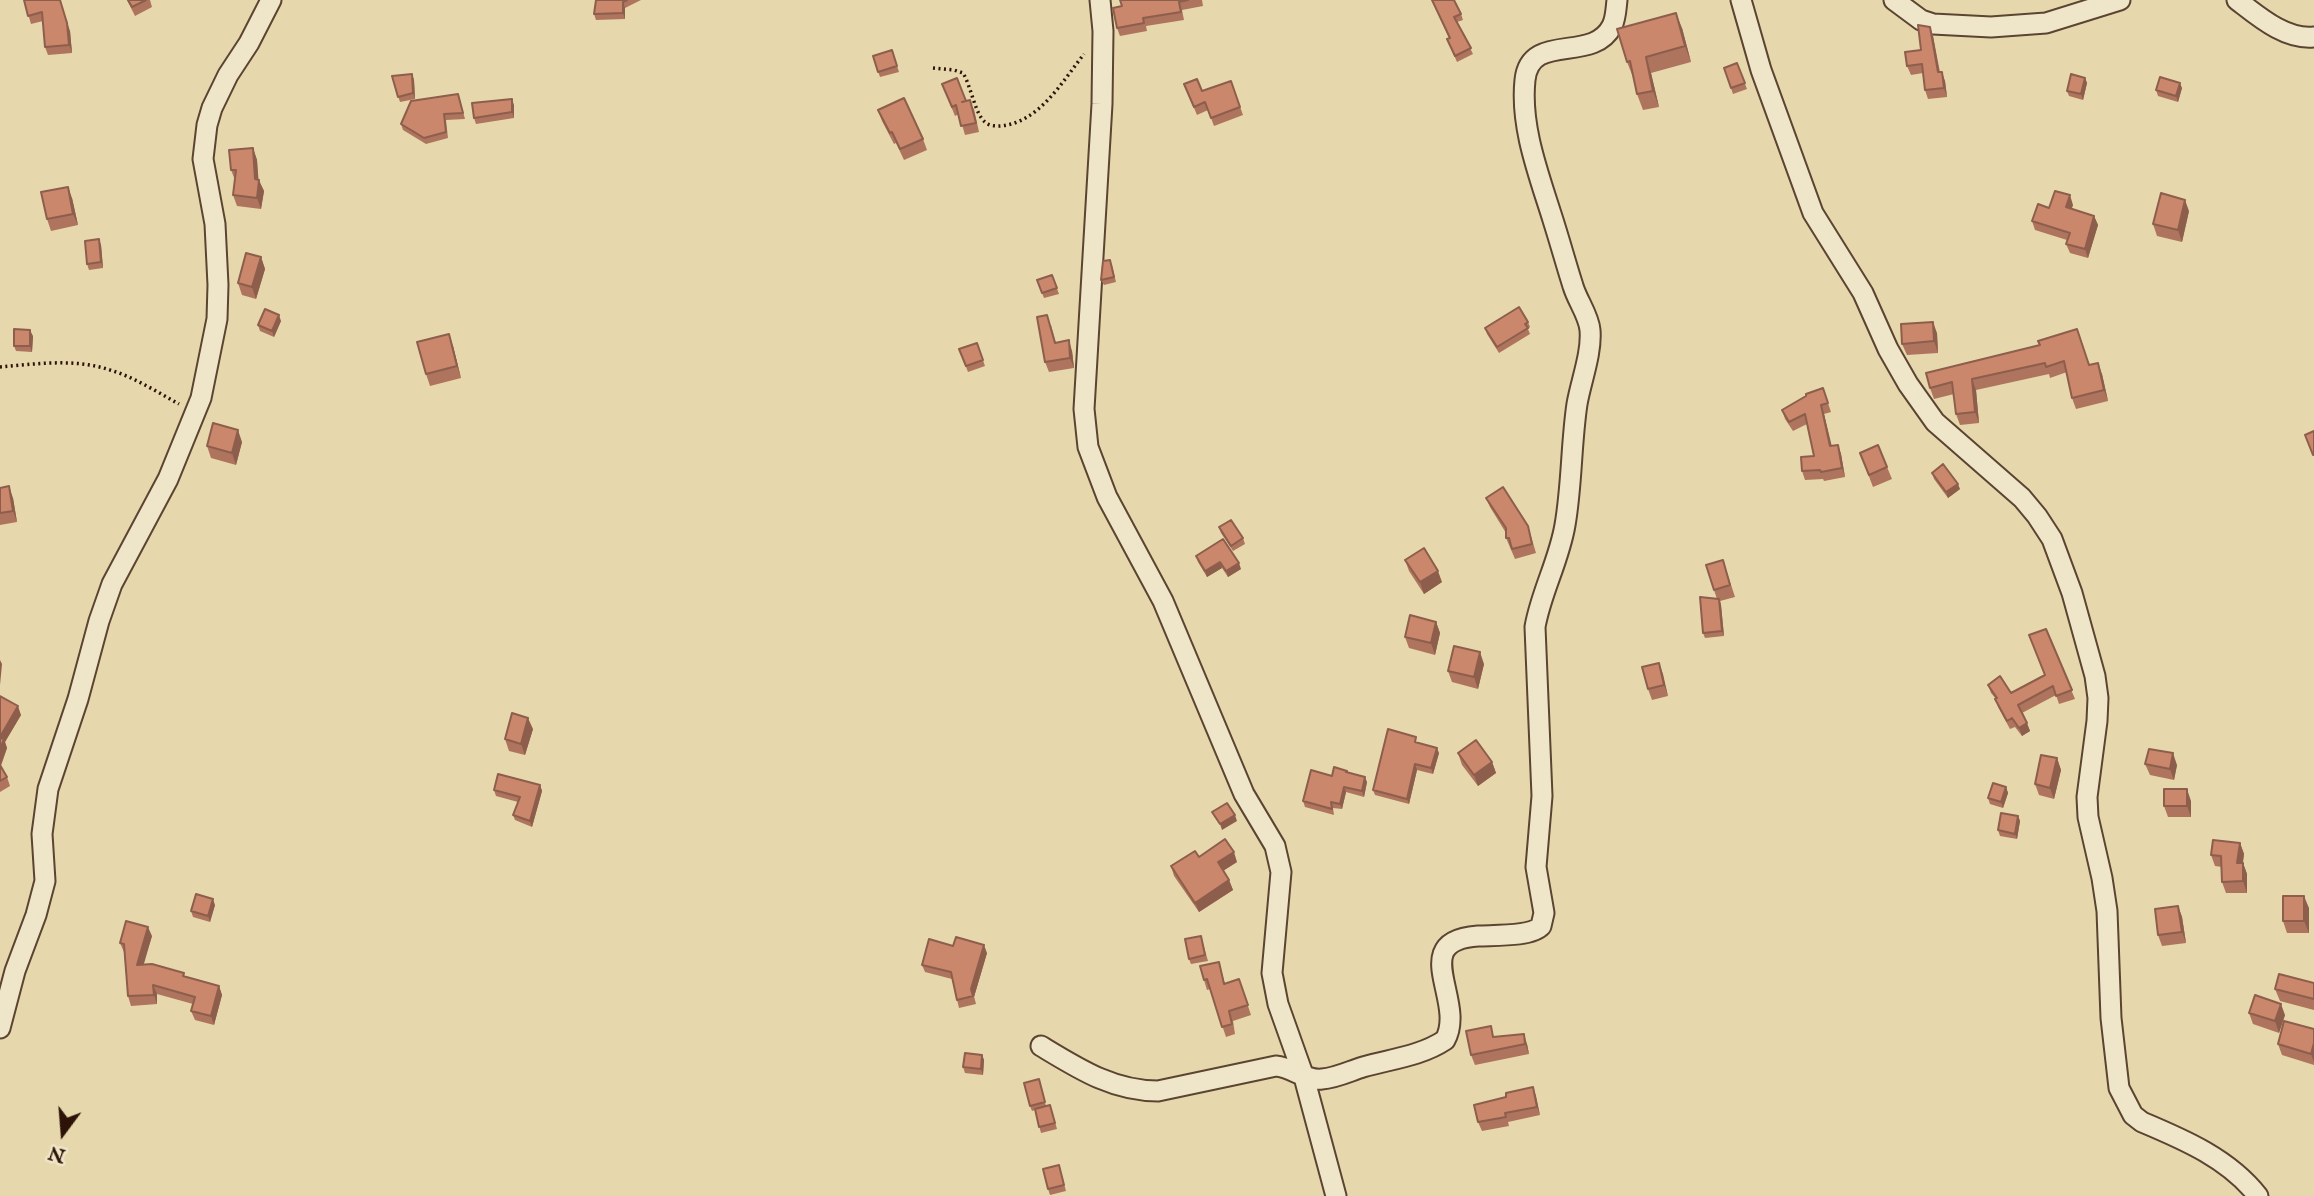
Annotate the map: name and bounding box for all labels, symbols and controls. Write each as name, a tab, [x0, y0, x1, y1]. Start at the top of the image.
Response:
north arrow	[28, 1098, 98, 1168]
text: N	[46, 1139, 68, 1167]

